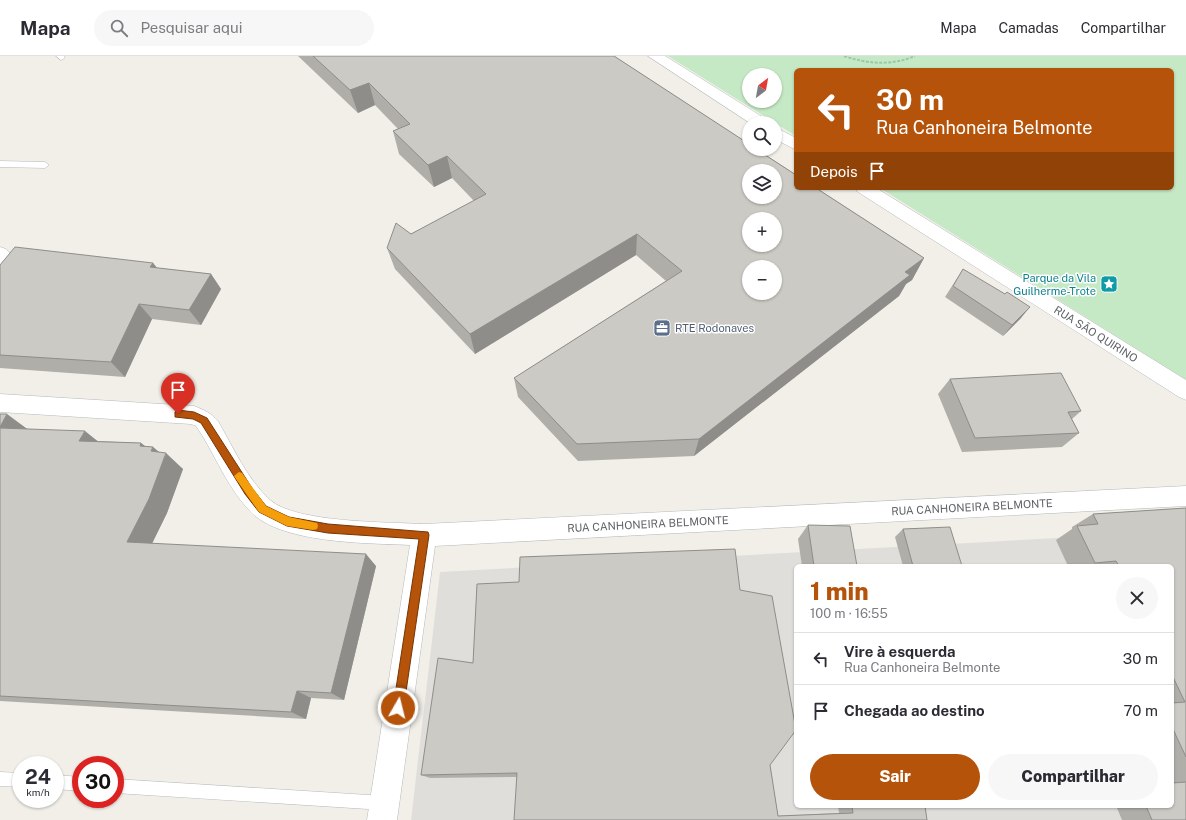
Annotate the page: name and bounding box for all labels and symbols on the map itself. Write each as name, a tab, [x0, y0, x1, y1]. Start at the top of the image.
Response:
north arrow	[742, 68, 782, 108]
place label: Parque da Vila Guilherme-Trote	[1013, 272, 1096, 297]
place icon: Parque da Vila Guilherme-Trote	[1099, 274, 1119, 294]
street label: RUA SÃO QUIRINO	[1052, 303, 1140, 365]
office icon: RTE Rodonaves	[652, 318, 672, 338]
place label: RTE Rodonaves	[675, 322, 754, 334]
pin	[161, 373, 195, 414]
street label: RUA CANHONEIRA BELMONTE	[891, 497, 1053, 517]
street label: RUA CANHONEIRA BELMONTE	[567, 514, 729, 534]
position arrow	[377, 687, 419, 729]
speed limit sign: 30	[72, 756, 124, 808]

